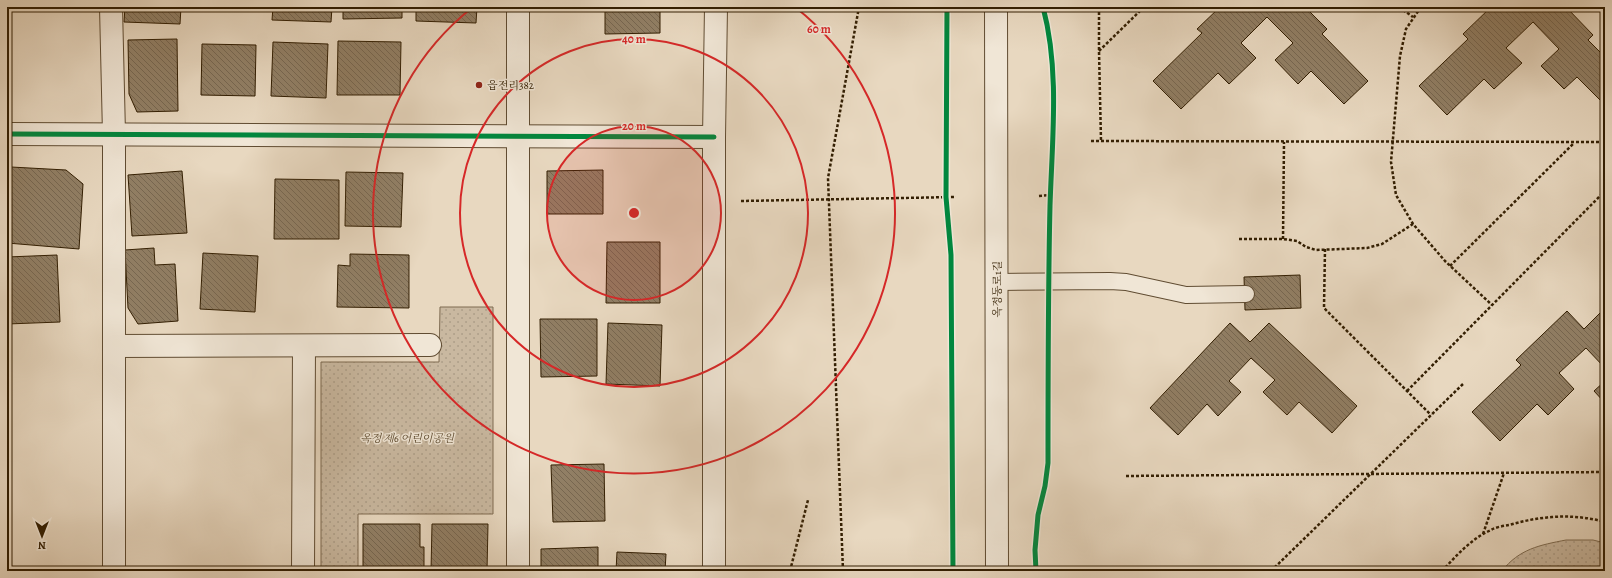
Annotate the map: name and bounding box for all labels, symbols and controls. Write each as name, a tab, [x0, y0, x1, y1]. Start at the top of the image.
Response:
text: 60 m	[807, 21, 831, 37]
text: 40 m	[622, 31, 646, 47]
place label: 읍전리382	[487, 78, 534, 93]
marker: 읍전리382	[474, 80, 484, 90]
text: 20 m	[622, 118, 646, 134]
centre of rings	[627, 206, 641, 220]
street label: 옥정동로1길	[990, 261, 1005, 317]
park label: 옥정 제6 어린이공원	[360, 431, 455, 446]
north arrow	[22, 516, 62, 556]
text: N	[38, 538, 46, 553]

